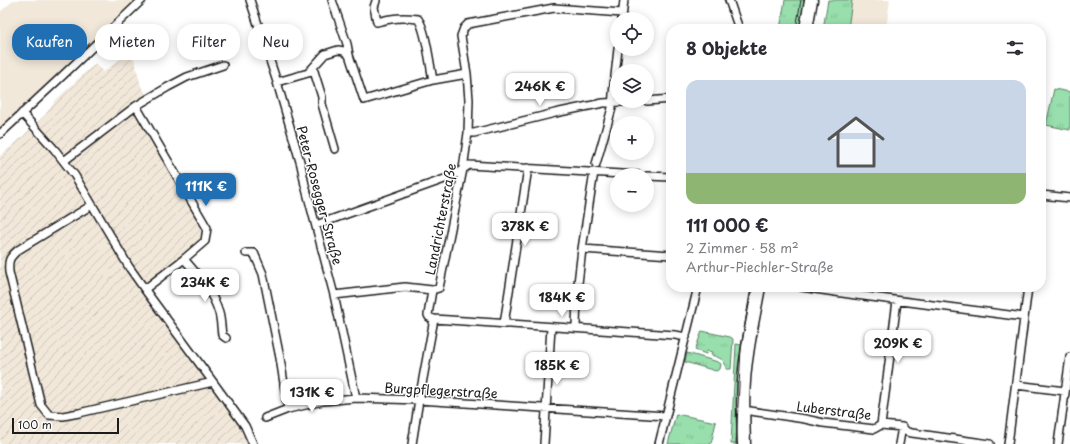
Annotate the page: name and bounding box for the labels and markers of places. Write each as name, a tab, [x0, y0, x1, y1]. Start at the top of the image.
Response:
pin: 246K €	[507, 73, 573, 107]
pin: 111K €	[173, 173, 239, 207]
pin: 378K €	[492, 213, 558, 247]
pin: 234K €	[172, 269, 238, 303]
pin: 184K €	[529, 284, 595, 318]
pin: 209K €	[865, 330, 931, 364]
pin: 185K €	[524, 352, 590, 386]
pin: 131K €	[279, 379, 345, 413]

